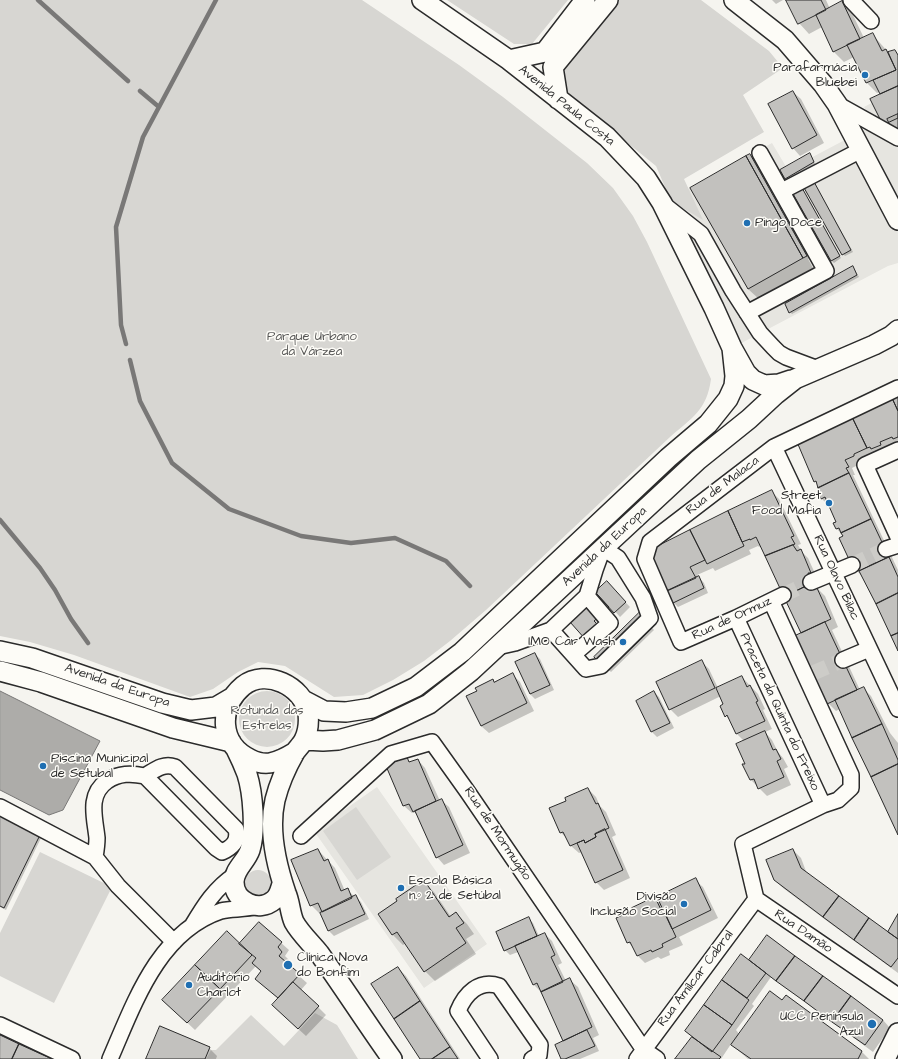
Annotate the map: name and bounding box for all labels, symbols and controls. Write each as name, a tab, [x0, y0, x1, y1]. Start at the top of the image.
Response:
place label: Parafarmácia Bluebei	[773, 60, 857, 91]
street label: Avenida Paula Costa	[515, 62, 617, 150]
marker: Parafarmácia Bluebei	[860, 70, 870, 80]
place label: Pingo Doce	[755, 215, 822, 231]
marker: Pingo Doce	[742, 218, 752, 228]
park label: Parque Urbano da Várzea	[267, 329, 357, 360]
street label: Rua de Malaca	[683, 453, 763, 519]
place label: Street Food Mafia	[752, 488, 821, 519]
marker: Street Food Mafia	[824, 498, 834, 508]
street label: Avenida da Europa	[559, 504, 651, 590]
street label: Rua Olavo Bilac	[809, 533, 863, 623]
street label: Rua de Ormuz	[690, 594, 774, 644]
street label: Praceta da Quinta do Freixo	[736, 631, 822, 793]
place label: IMO Car Wash	[528, 634, 615, 650]
marker: IMO Car Wash	[618, 637, 628, 647]
street label: Avenida da Europa	[62, 661, 172, 711]
park label: Rotunda das Estrelas	[230, 703, 304, 734]
place label: Piscina Municipal de Setubal	[51, 751, 148, 782]
marker: Piscina Municipal de Setubal	[38, 761, 48, 771]
street label: Rua de Mormugão	[460, 784, 534, 884]
place label: Escola Básica n.º 2 de Setúbal	[409, 873, 501, 904]
marker: Escola Básica n.º 2 de Setúbal	[396, 883, 406, 893]
place label: Divisão Inclusão Social	[590, 889, 676, 920]
marker: Divisão Inclusão Social	[679, 899, 689, 909]
street label: Rua Damão	[771, 907, 835, 957]
street label: Rua Amílcar Cabral	[655, 928, 737, 1030]
place label: Clínica Nova do Bonfim	[297, 950, 368, 981]
marker: Clínica Nova do Bonfim	[282, 959, 294, 971]
place label: Auditório Charlot	[197, 970, 250, 1001]
marker: Auditório Charlot	[184, 980, 194, 990]
place label: UCC Península Azul	[780, 1009, 863, 1040]
marker: UCC Península Azul	[866, 1018, 878, 1030]

